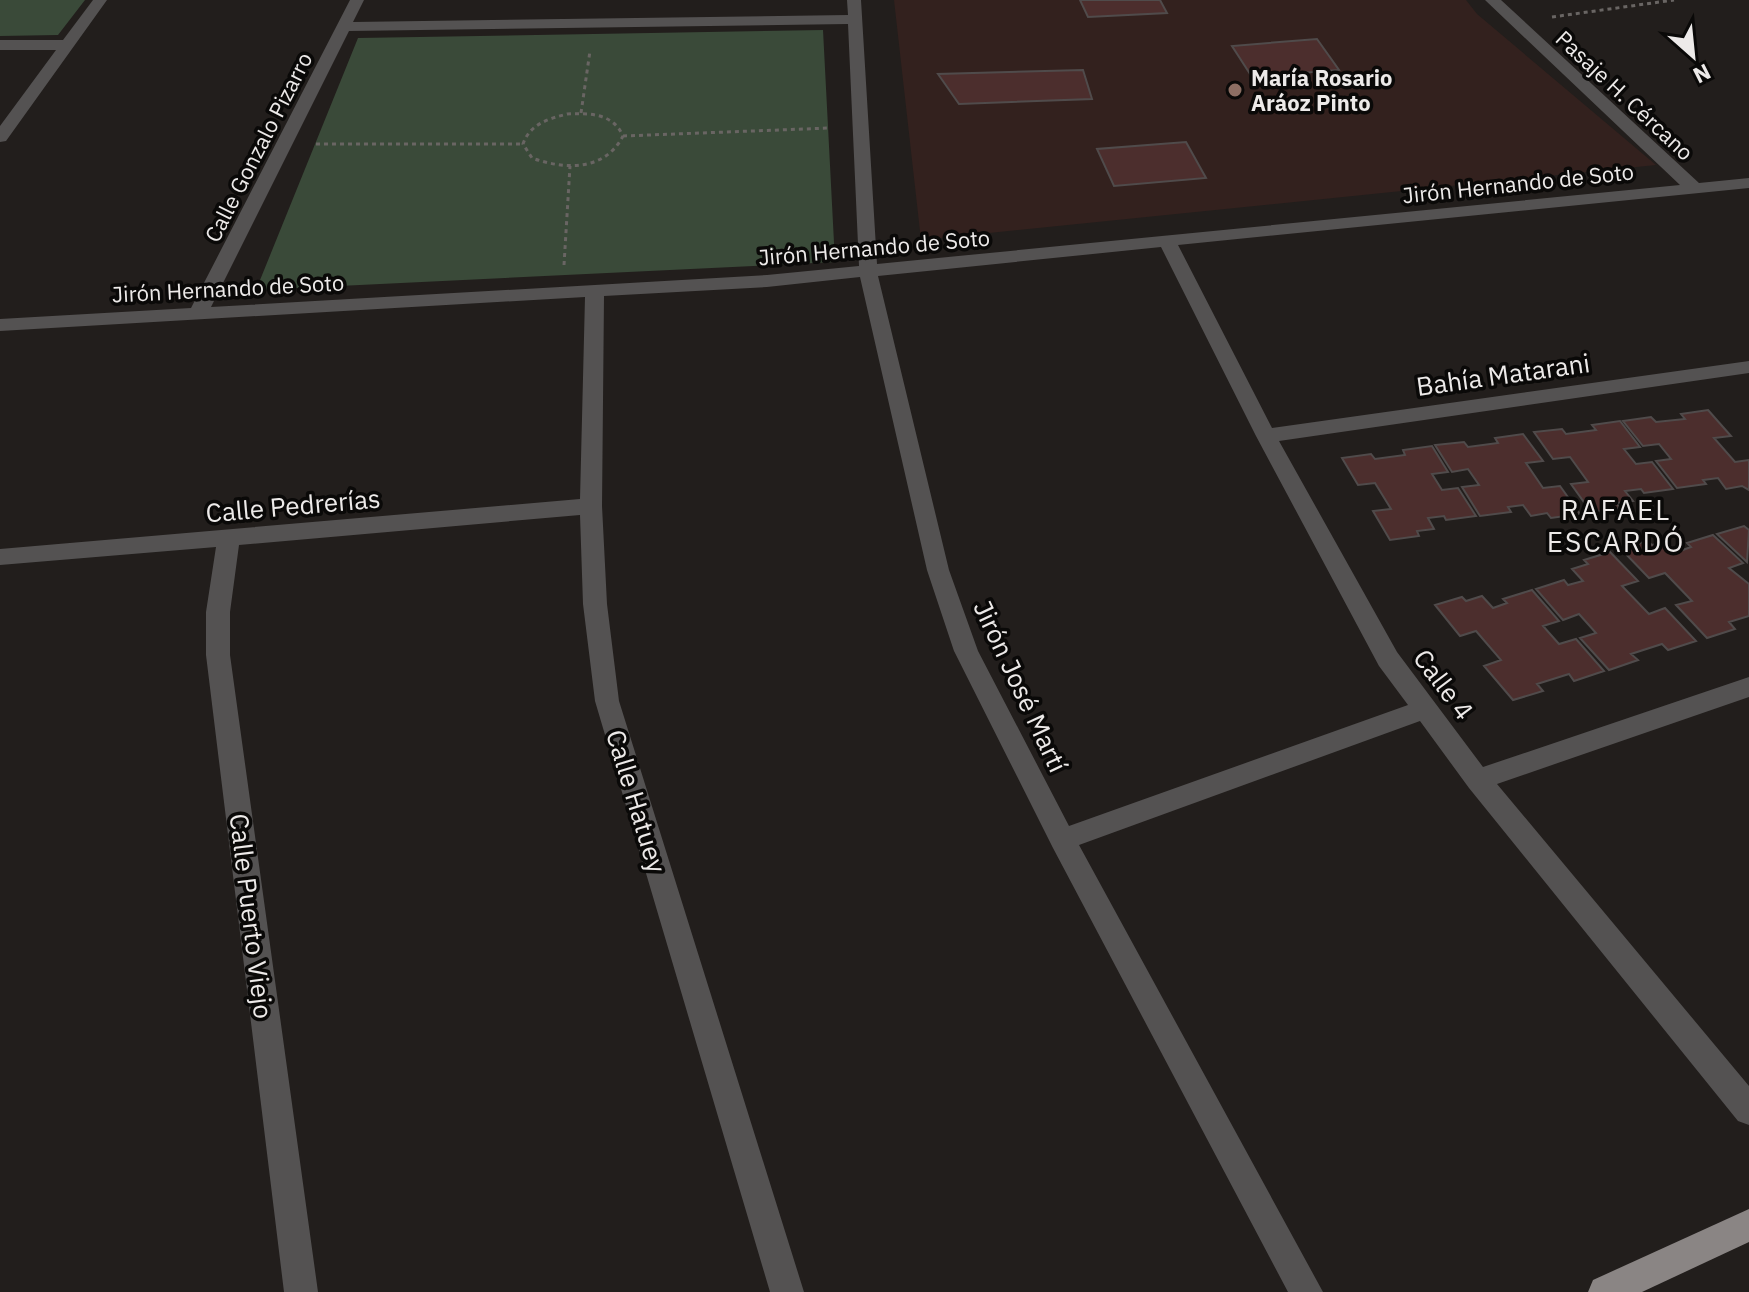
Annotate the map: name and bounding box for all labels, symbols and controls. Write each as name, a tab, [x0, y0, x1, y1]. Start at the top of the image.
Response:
north arrow	[1653, 16, 1733, 96]
street label: Pasaje H. Cércano	[1550, 24, 1700, 166]
street label: Calle Gonzalo Pizarro	[198, 47, 318, 247]
text: N	[1689, 58, 1716, 91]
place label: María Rosario Aráoz Pinto	[1251, 63, 1393, 117]
marker: María Rosario Aráoz Pinto	[1226, 81, 1244, 99]
street label: Jirón Hernando de Soto	[1401, 156, 1635, 210]
street label: Jirón Hernando de Soto	[757, 222, 991, 272]
street label: Jirón Hernando de Soto	[111, 267, 345, 309]
street label: Bahía Matarani	[1414, 345, 1592, 403]
street label: Calle Pedrerías	[204, 480, 382, 530]
district label: RAFAEL ESCARDÓ	[1547, 491, 1685, 560]
street label: Jirón José Martí	[966, 595, 1076, 778]
street label: Calle 4	[1406, 642, 1482, 726]
street label: Calle Hatuey	[599, 725, 675, 877]
street label: Calle Puerto Viejo	[223, 812, 281, 1020]

